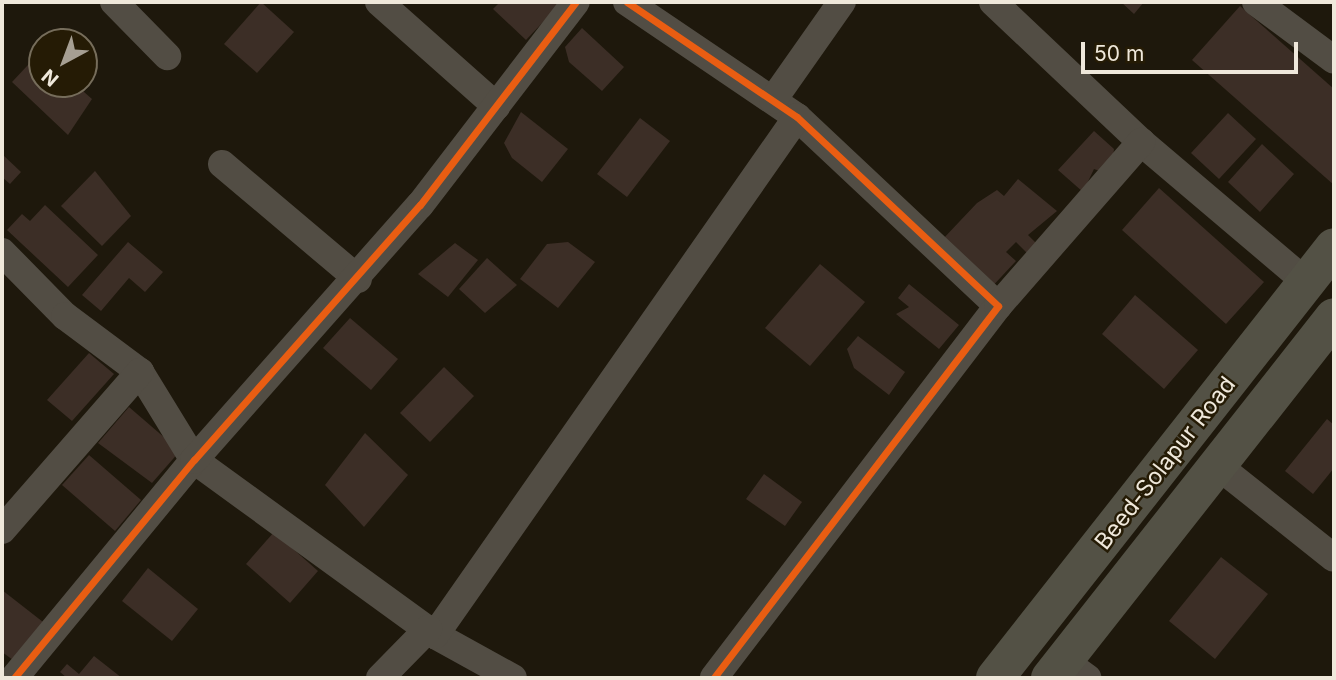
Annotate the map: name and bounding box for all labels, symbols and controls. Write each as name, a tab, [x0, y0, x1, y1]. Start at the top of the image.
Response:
north arrow	[28, 28, 98, 98]
scale bar	[1084, 28, 1301, 72]
text: 50 m	[1094, 41, 1144, 66]
text: N	[37, 64, 63, 91]
street label: Beed-Solapur Road	[1089, 371, 1241, 555]

